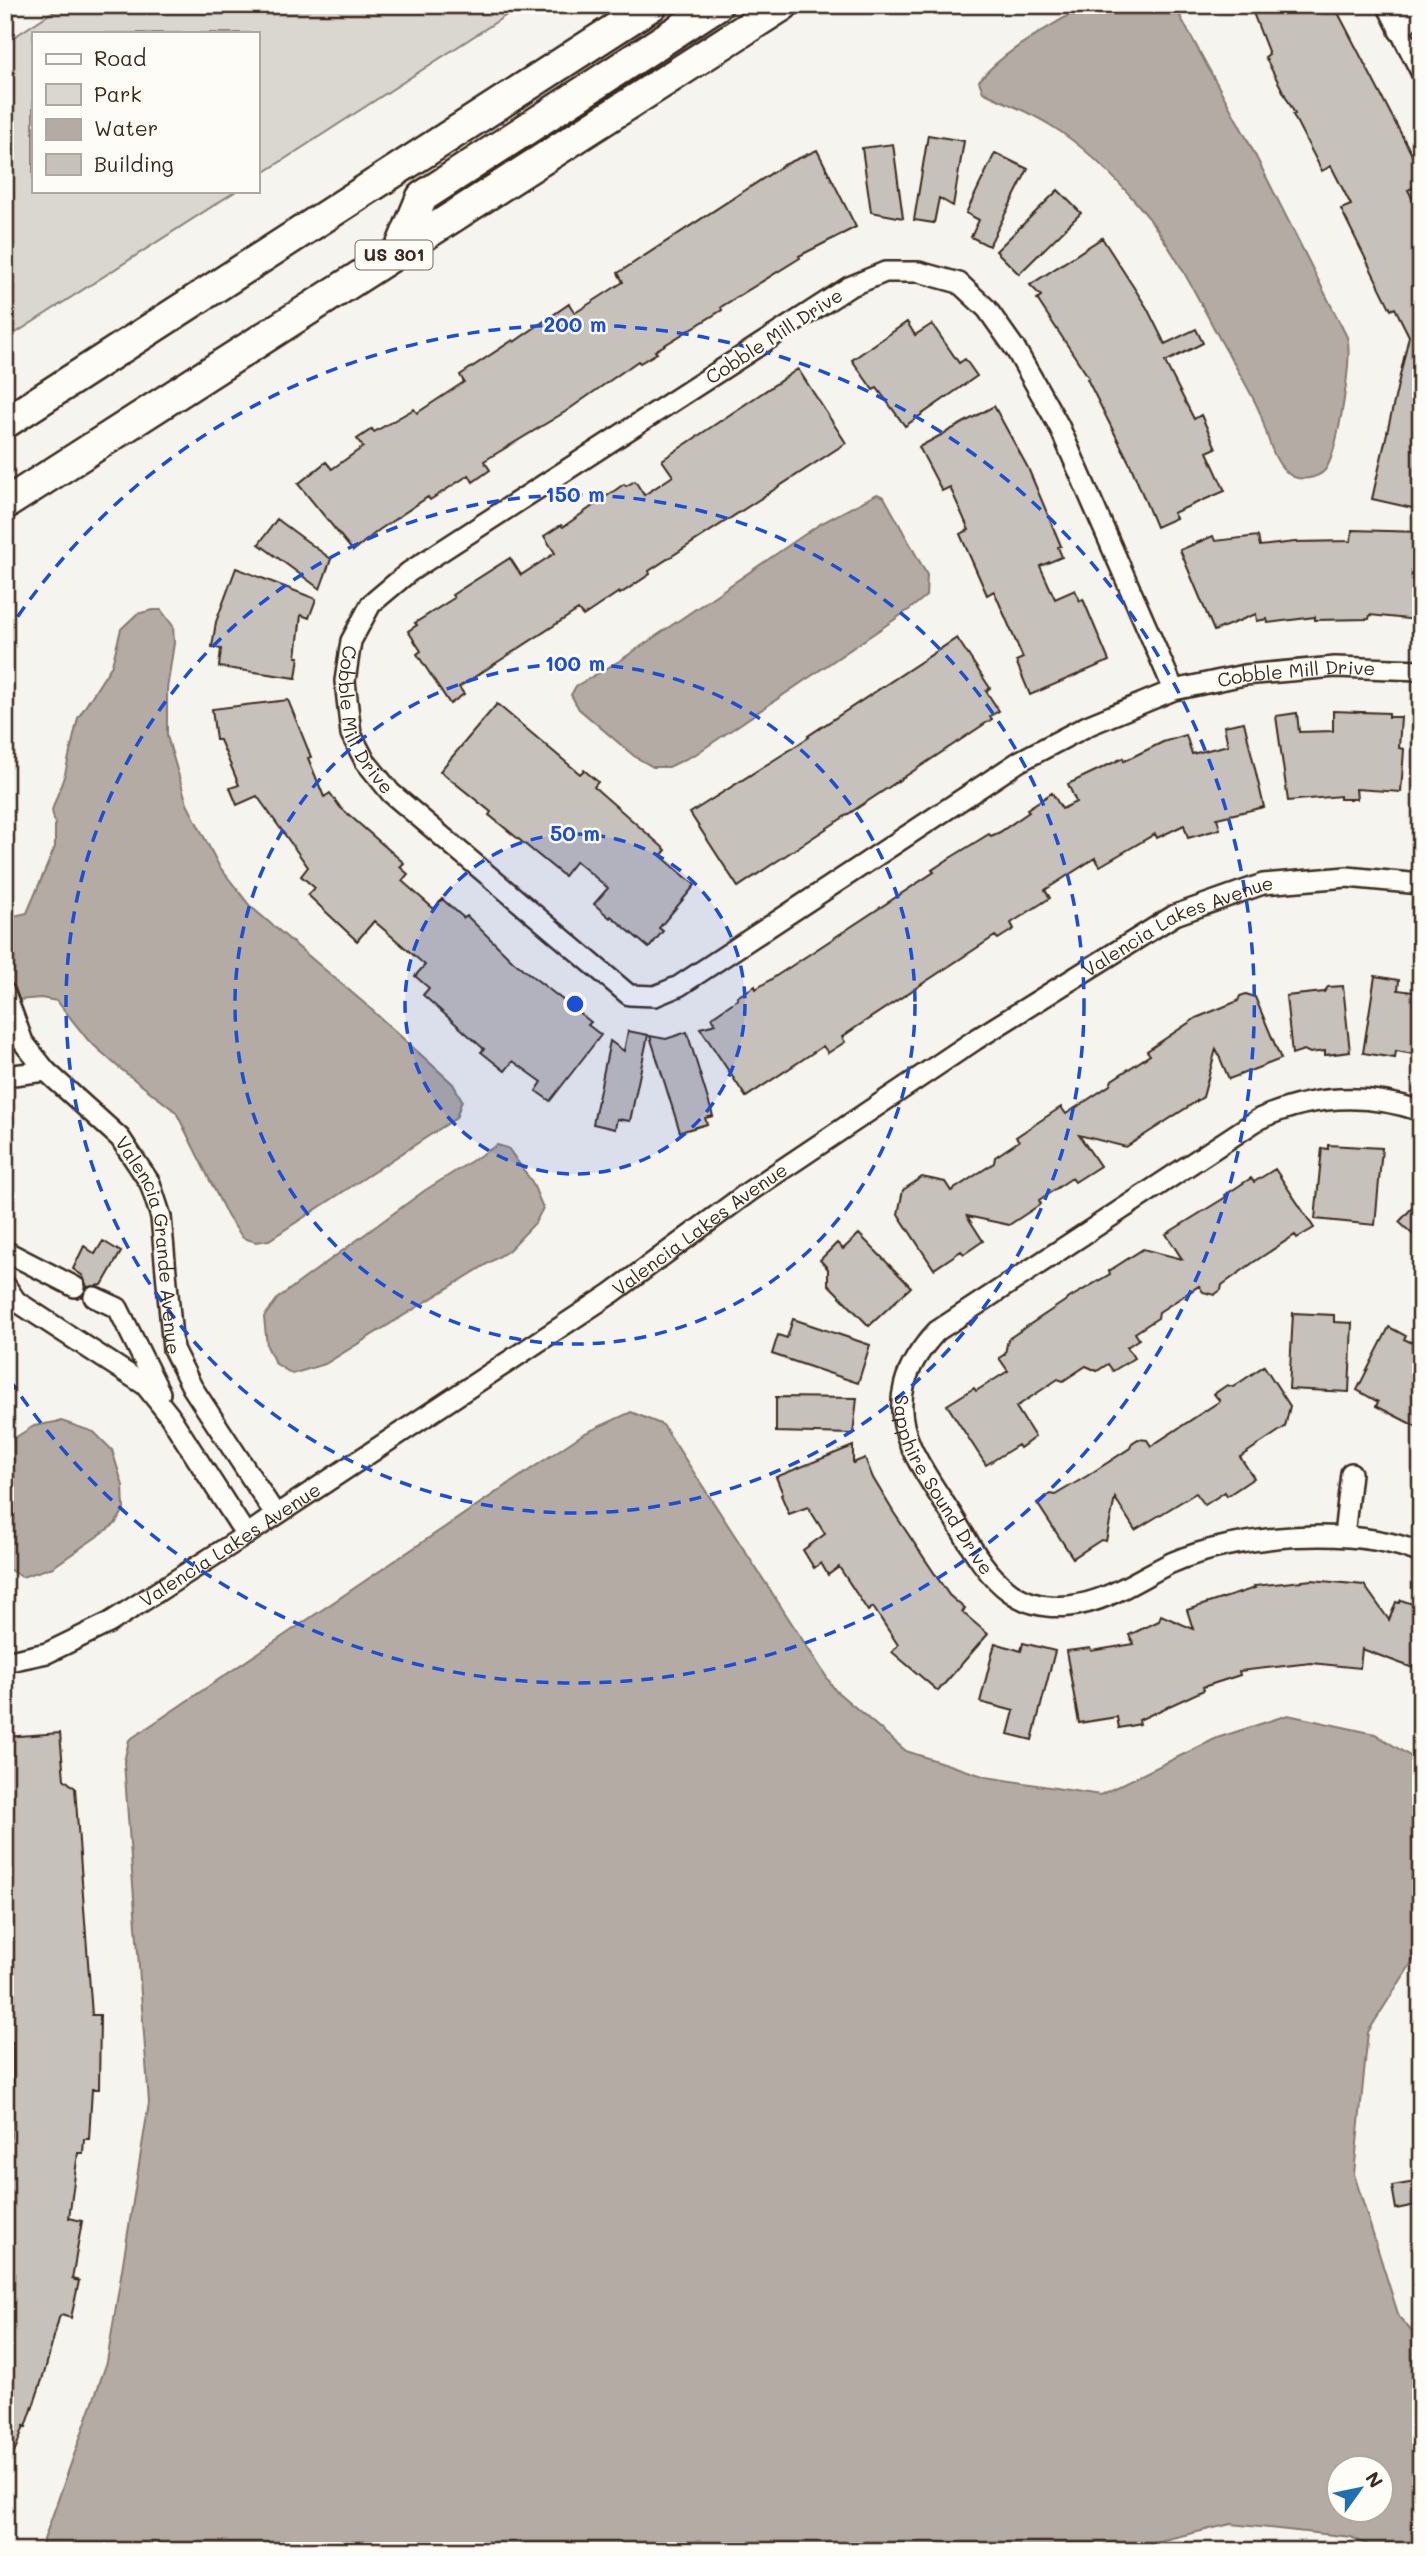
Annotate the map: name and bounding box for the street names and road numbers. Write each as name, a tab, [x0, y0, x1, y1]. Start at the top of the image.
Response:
road number: US 301	[356, 241, 432, 270]
street label: Cobble Mill Drive	[700, 282, 847, 389]
street label: Cobble Mill Drive	[333, 644, 400, 799]
street label: Cobble Mill Drive	[1215, 654, 1376, 692]
street label: Valencia Lakes Avenue	[1077, 870, 1274, 982]
street label: Valencia Grande Avenue	[110, 1131, 186, 1356]
street label: Valencia Lakes Avenue	[607, 1157, 792, 1301]
street label: Sapphire Sound Drive	[890, 1394, 999, 1580]
street label: Valencia Lakes Avenue	[135, 1476, 325, 1612]

